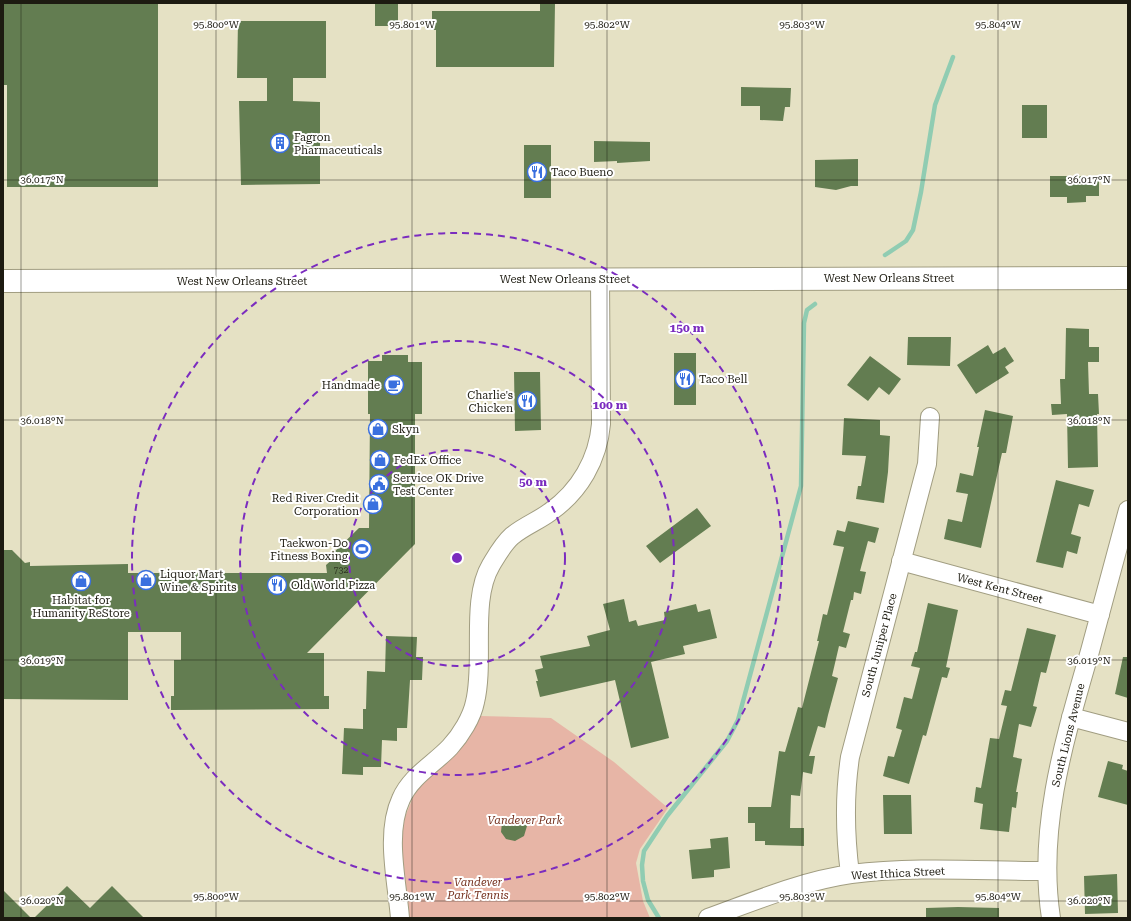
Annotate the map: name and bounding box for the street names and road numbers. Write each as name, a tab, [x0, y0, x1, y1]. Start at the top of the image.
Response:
street label: West New Orleans Street	[824, 272, 954, 285]
street label: West New Orleans Street	[500, 273, 630, 286]
street label: West New Orleans Street	[177, 275, 307, 288]
street label: West Kent Street	[956, 571, 1044, 606]
street label: South Juniper Place	[859, 592, 900, 699]
street label: South Lions Avenue	[1049, 682, 1088, 788]
street label: West Ithica Street	[851, 865, 945, 882]

